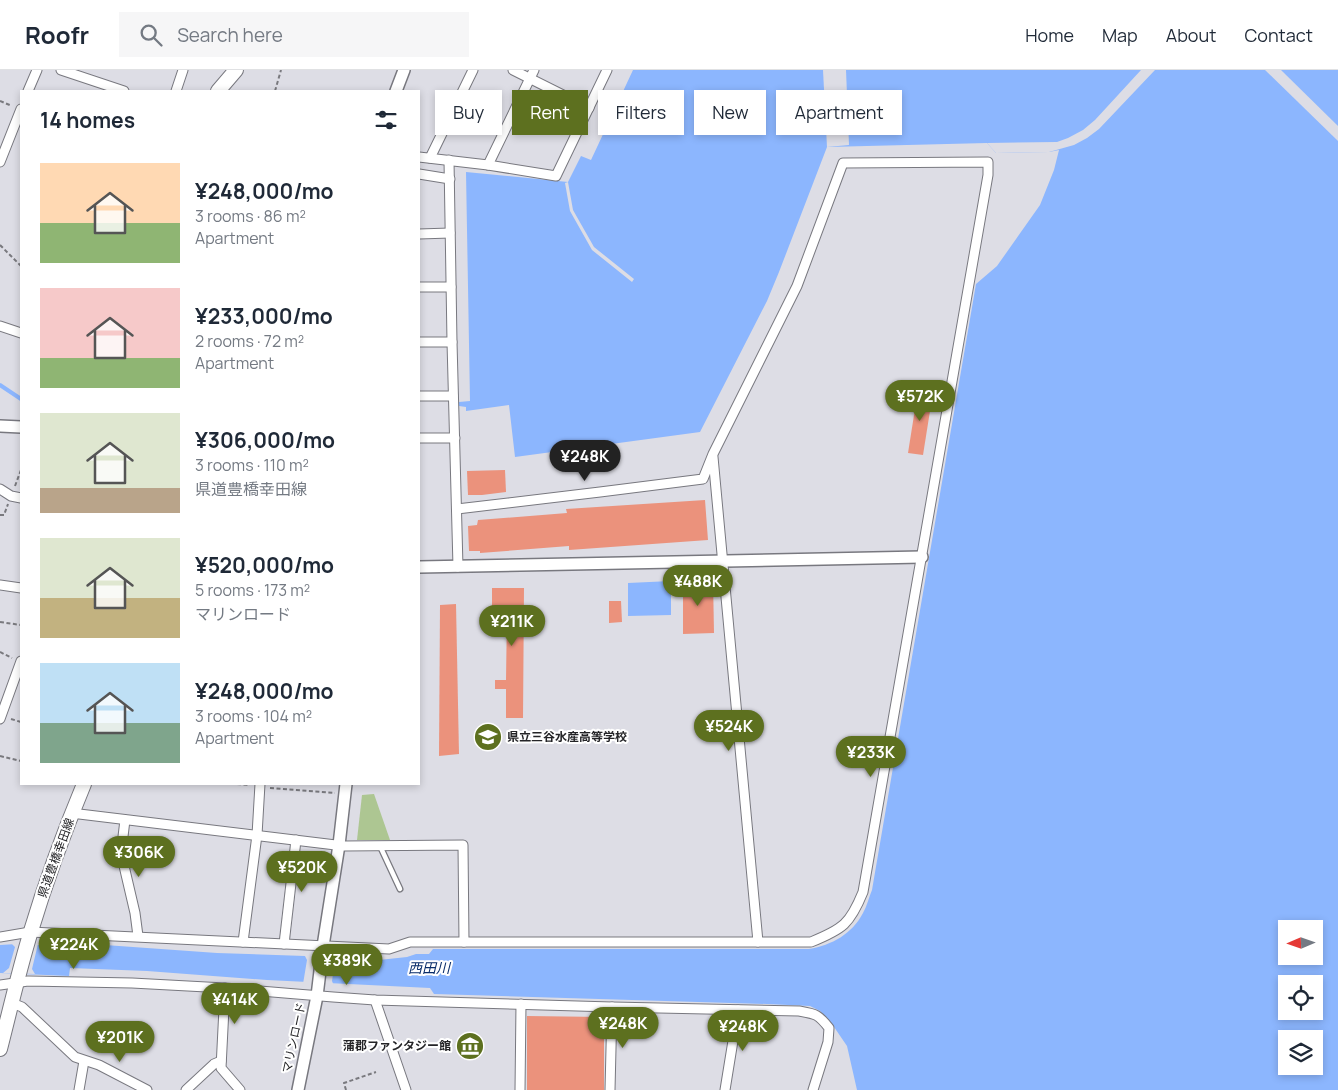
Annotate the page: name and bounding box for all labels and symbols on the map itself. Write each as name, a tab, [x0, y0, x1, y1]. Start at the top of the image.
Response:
pin: ¥572K	[885, 380, 955, 422]
pin: ¥248K	[550, 440, 620, 482]
pin: ¥488K	[663, 564, 733, 607]
pin: ¥211K	[477, 604, 547, 647]
pin: ¥524K	[694, 710, 764, 752]
school or university icon: 県立三谷水産高等学校	[473, 722, 503, 752]
place label: 県立三谷水産高等学校	[507, 728, 627, 745]
pin: ¥233K	[836, 736, 906, 778]
street label: 県道豊橋幸田線	[33, 815, 78, 900]
pin: ¥306K	[104, 836, 174, 878]
pin: ¥520K	[267, 850, 337, 893]
north arrow	[1278, 920, 1322, 965]
pin: ¥224K	[39, 928, 109, 970]
pin: ¥389K	[312, 944, 382, 986]
water label: 西田川	[408, 958, 452, 977]
pin: ¥414K	[200, 982, 270, 1025]
street label: マリンロード	[278, 1001, 309, 1075]
pin: ¥248K	[588, 1006, 658, 1049]
pin: ¥248K	[708, 1010, 778, 1052]
pin: ¥201K	[85, 1020, 155, 1063]
museum icon: 蒲郡ファンタジー館	[455, 1031, 485, 1061]
place label: 蒲郡ファンタジー館	[343, 1037, 451, 1054]

